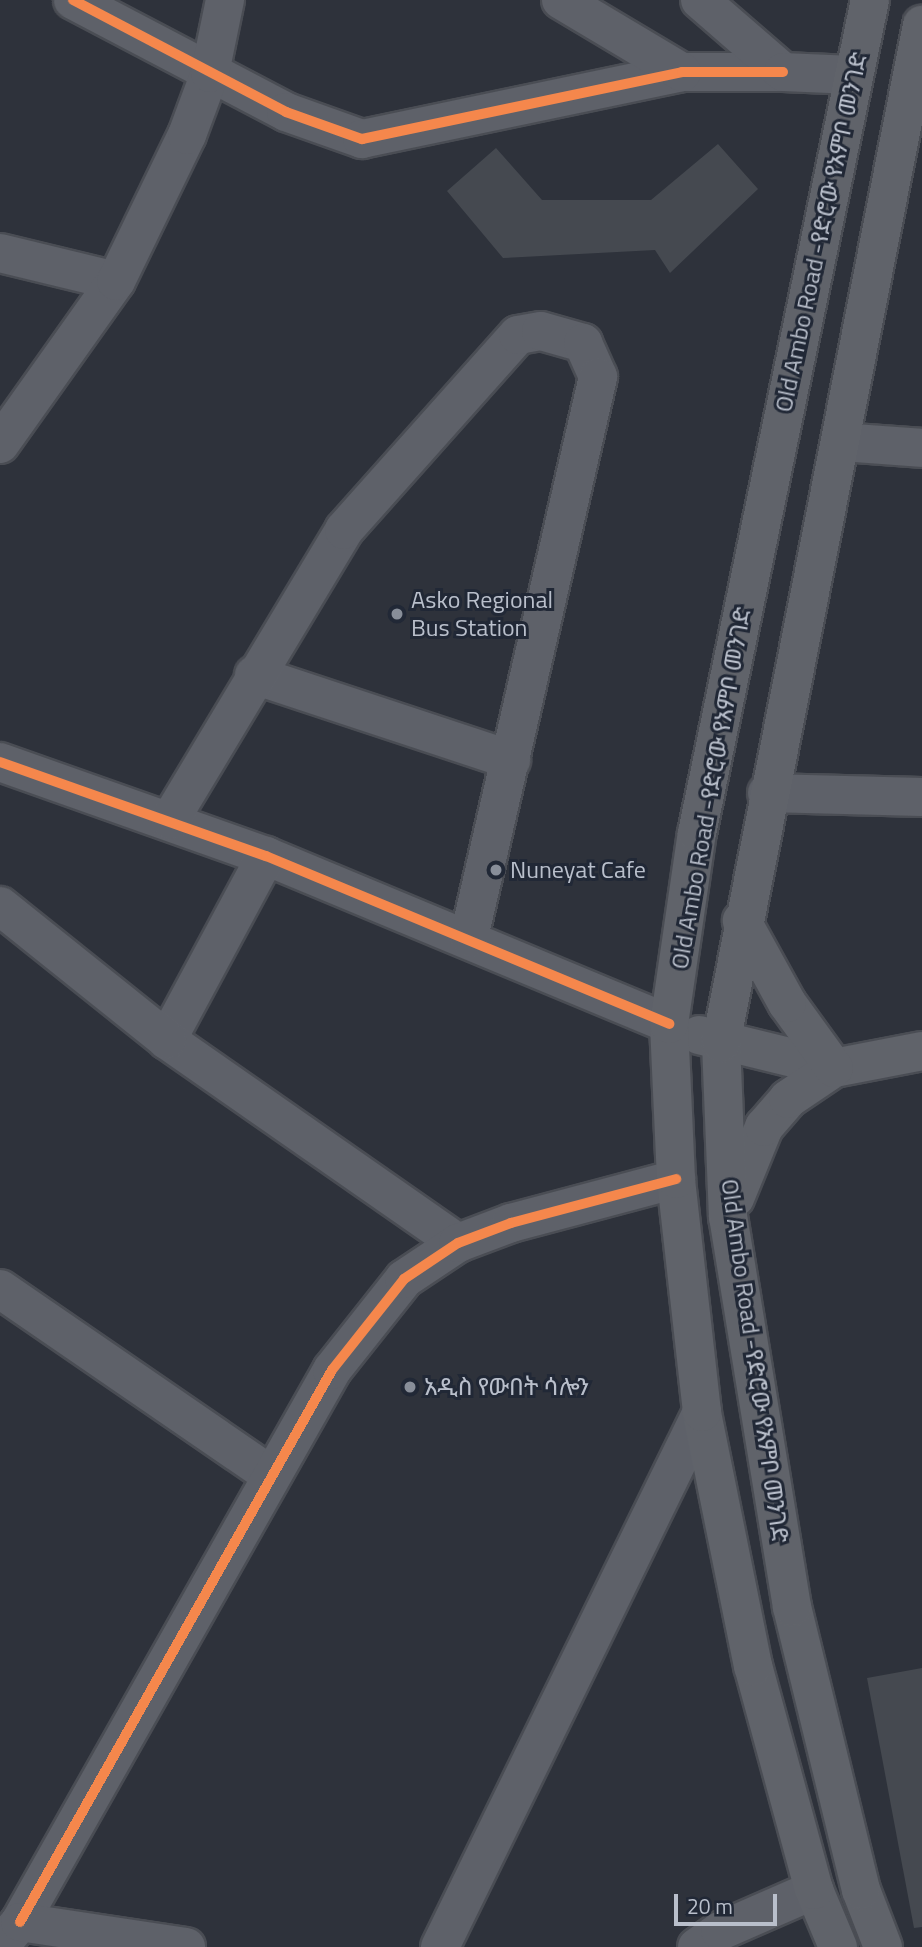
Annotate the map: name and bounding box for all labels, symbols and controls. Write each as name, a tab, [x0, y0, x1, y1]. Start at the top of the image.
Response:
street label: Old Ambo Road -የድሮው የአምቦ መንገድ	[769, 49, 873, 415]
place label: Asko Regional Bus Station	[411, 586, 553, 642]
street label: Old Ambo Road -የድሮው የአምቦ መንገድ	[665, 605, 757, 971]
marker: Asko Regional Bus Station	[389, 606, 405, 622]
place label: Nuneyat Cafe	[510, 856, 646, 884]
marker: Nuneyat Cafe	[488, 862, 504, 878]
street label: Old Ambo Road -የድሮው የአምቦ መንገድ	[715, 1177, 795, 1545]
place label: አዲስ የውበት ሳሎን	[424, 1373, 589, 1401]
marker: አዲስ የውበት ሳሎን	[402, 1379, 418, 1395]
scale bar	[677, 1881, 780, 1925]
text: 20 m	[687, 1890, 733, 1922]

